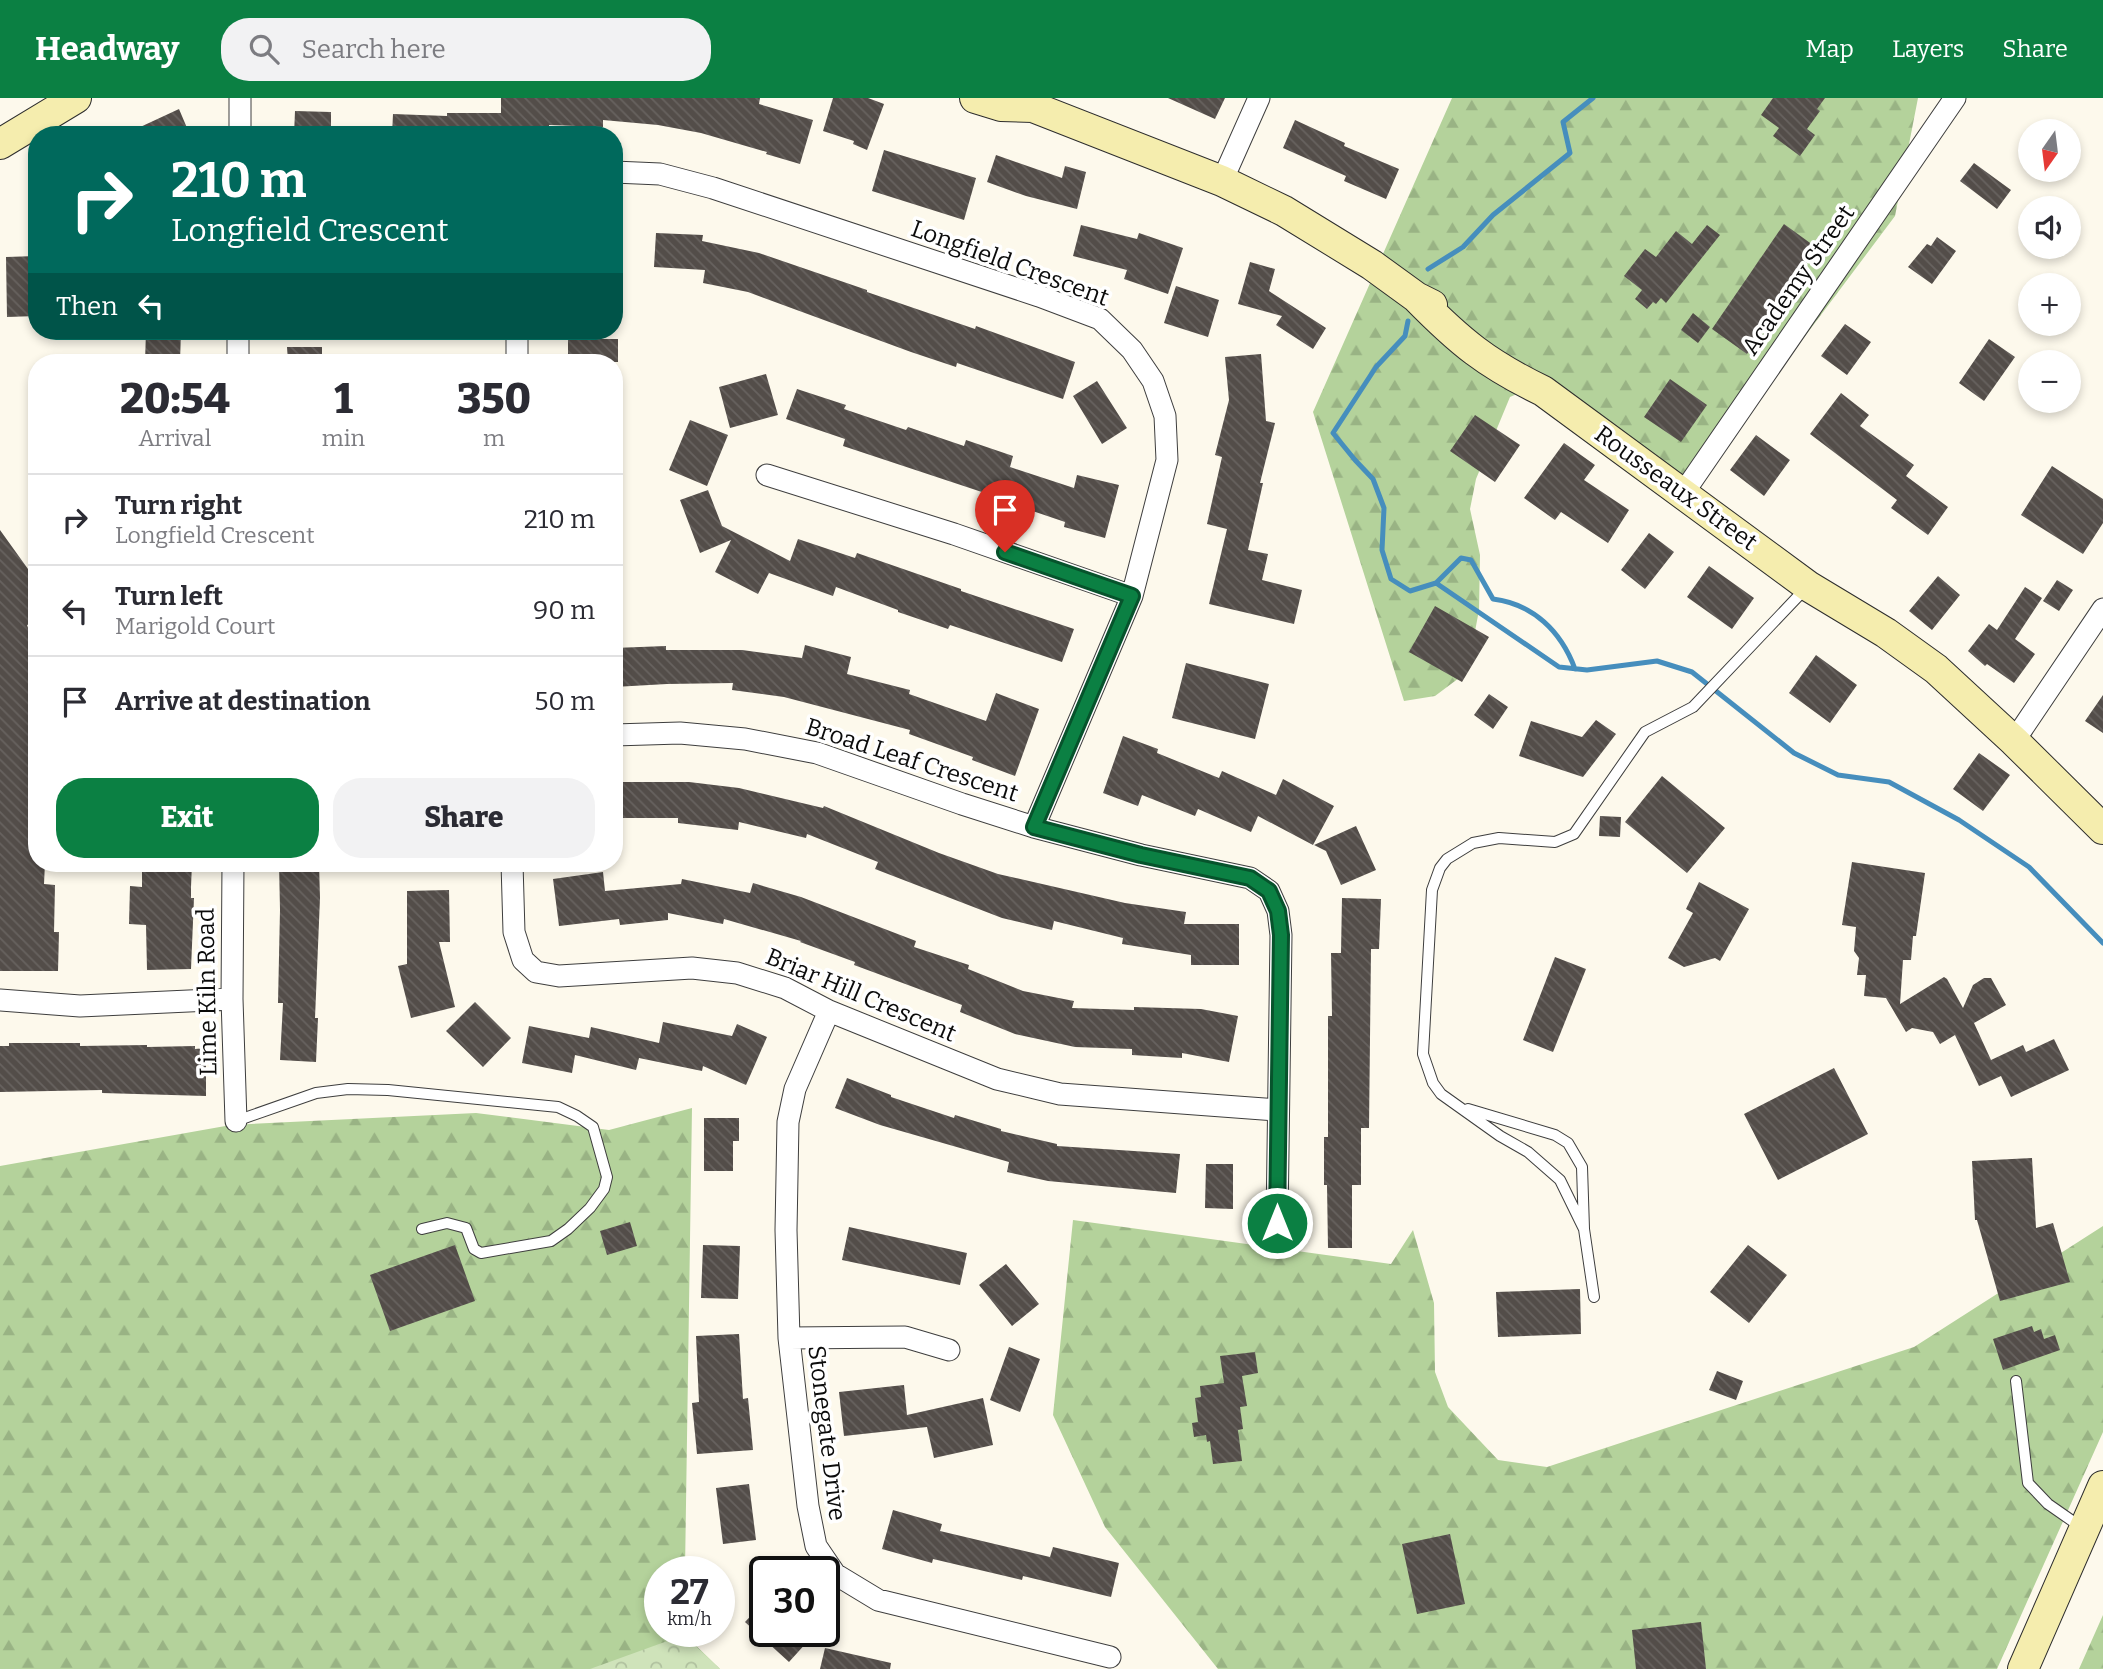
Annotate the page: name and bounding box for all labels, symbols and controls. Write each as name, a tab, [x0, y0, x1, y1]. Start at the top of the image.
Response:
search box	[221, 18, 711, 81]
text: Headway	[35, 29, 179, 69]
icon: search	[245, 30, 283, 68]
text: Search here	[301, 34, 446, 65]
text: Map	[1806, 35, 1854, 63]
text: Layers	[1892, 35, 1964, 63]
text: Share	[2002, 35, 2068, 63]
north arrow	[2018, 119, 2081, 182]
map controls	[2018, 119, 2081, 413]
text: 210 m	[171, 151, 306, 210]
icon: right	[56, 154, 147, 245]
button: sound	[2018, 196, 2081, 259]
street label: Academy Street	[1736, 199, 1860, 360]
text: Longfield Crescent	[171, 211, 449, 249]
street label: Longfield Crescent	[907, 214, 1113, 312]
button: +	[2018, 273, 2081, 336]
icon: left	[132, 287, 170, 325]
text: Then	[56, 291, 118, 322]
button: −	[2018, 350, 2081, 413]
text: 20:54	[120, 374, 230, 424]
text: 1	[334, 374, 353, 424]
text: 350	[457, 374, 531, 424]
street label: Rousseaux Street	[1589, 420, 1763, 556]
text: Arrival	[138, 424, 211, 452]
text: min	[322, 424, 365, 452]
text: m	[483, 424, 505, 452]
pin	[975, 480, 1035, 552]
text: Turn right	[115, 490, 242, 521]
icon: arrive	[986, 491, 1024, 529]
icon: right	[56, 501, 94, 539]
text: 210 m	[524, 504, 595, 535]
text: Longfield Crescent	[115, 521, 315, 549]
text: Turn left	[115, 581, 223, 612]
icon: left	[56, 592, 94, 630]
text: 90 m	[533, 595, 595, 626]
text: Marigold Court	[115, 612, 275, 640]
icon: arrive	[56, 683, 94, 721]
text: Arrive at destination	[115, 686, 370, 717]
text: 50 m	[534, 686, 595, 717]
street label: Broad Leaf Crescent	[802, 712, 1022, 808]
button: Exit	[56, 778, 319, 858]
button: Share	[333, 778, 595, 858]
street label: Lime Kiln Road	[192, 908, 222, 1076]
street label: Briar Hill Crescent	[762, 942, 961, 1048]
position arrow	[1240, 1186, 1314, 1260]
street label: Stonegate Drive	[802, 1344, 852, 1522]
speed limit sign: 30	[749, 1556, 840, 1647]
text: 27	[670, 1571, 709, 1613]
text: km/h	[667, 1608, 712, 1630]

